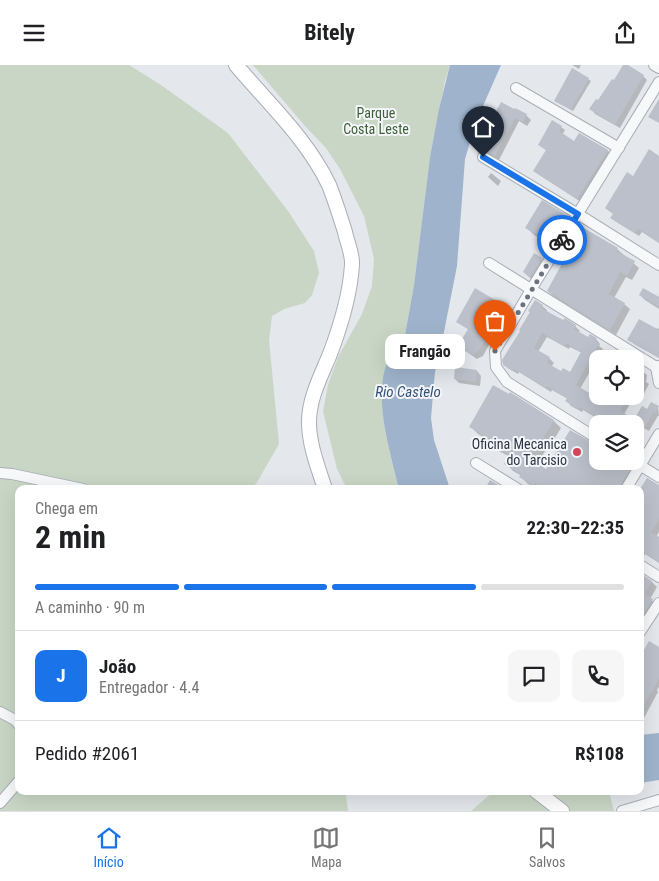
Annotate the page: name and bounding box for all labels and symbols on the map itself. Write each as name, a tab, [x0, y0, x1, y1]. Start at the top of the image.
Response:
park label: Parque Costa Leste	[343, 105, 409, 137]
pin	[462, 106, 504, 157]
courier	[537, 215, 587, 265]
pin	[474, 300, 516, 351]
callout: Frangão	[385, 333, 465, 369]
water label: Rio Castelo	[375, 383, 441, 401]
place label: Oficina Mecanica do Tarcisio	[472, 436, 567, 468]
marker: Oficina Mecanica do Tarcisio	[571, 446, 583, 458]

